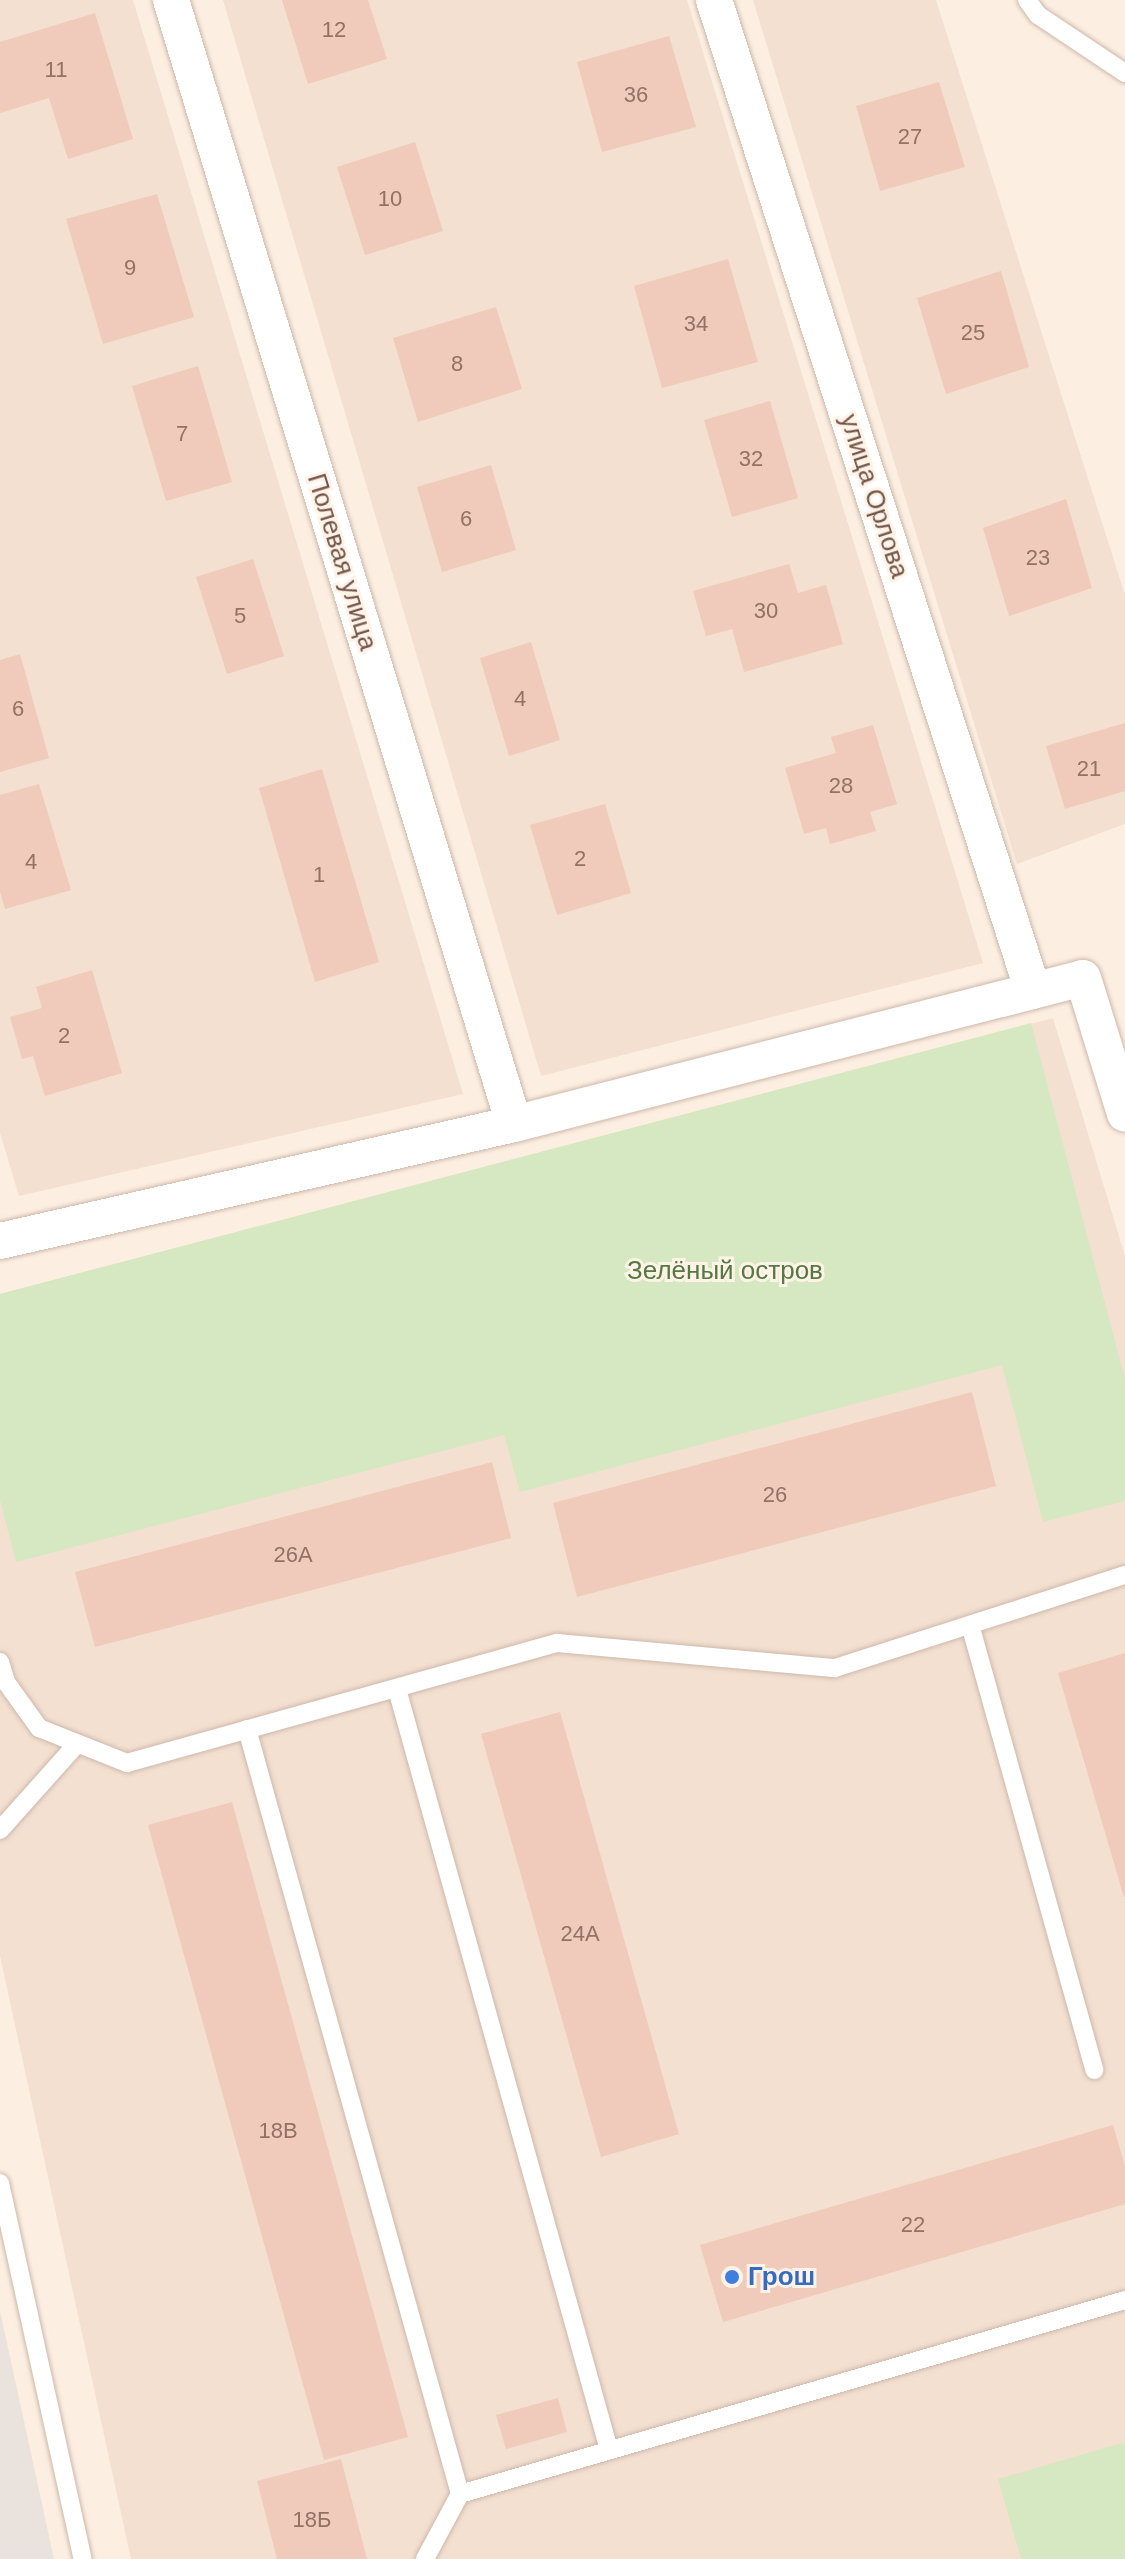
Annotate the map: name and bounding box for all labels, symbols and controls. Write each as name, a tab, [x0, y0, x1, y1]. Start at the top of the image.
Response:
house number: 12	[322, 17, 346, 43]
house number: 11	[45, 57, 67, 83]
house number: 36	[624, 82, 648, 108]
house number: 27	[898, 124, 922, 150]
house number: 10	[378, 186, 402, 212]
house number: 9	[124, 255, 136, 281]
house number: 34	[684, 311, 708, 337]
house number: 25	[961, 320, 985, 346]
house number: 8	[451, 351, 463, 377]
street label: улица Орлова	[833, 410, 915, 582]
house number: 7	[176, 421, 188, 447]
house number: 32	[739, 446, 763, 472]
street label: Полевая улица	[300, 470, 384, 654]
house number: 6	[460, 506, 472, 532]
house number: 23	[1026, 545, 1050, 571]
house number: 30	[754, 598, 778, 624]
house number: 5	[234, 603, 246, 629]
house number: 4	[514, 686, 526, 712]
house number: 6	[12, 696, 24, 722]
house number: 21	[1077, 756, 1101, 782]
house number: 28	[829, 773, 853, 799]
house number: 2	[574, 846, 586, 872]
house number: 4	[25, 849, 37, 875]
house number: 1	[313, 862, 325, 888]
house number: 2	[58, 1023, 70, 1049]
park label: Зелёный остров	[627, 1255, 823, 1287]
house number: 26	[763, 1482, 787, 1508]
house number: 26А	[273, 1542, 313, 1568]
house number: 24А	[560, 1921, 600, 1947]
house number: 18В	[258, 2118, 298, 2144]
house number: 22	[901, 2212, 925, 2238]
place label: Грош	[748, 2261, 815, 2293]
marker: Грош	[723, 2268, 741, 2286]
house number: 18Б	[293, 2507, 331, 2533]

